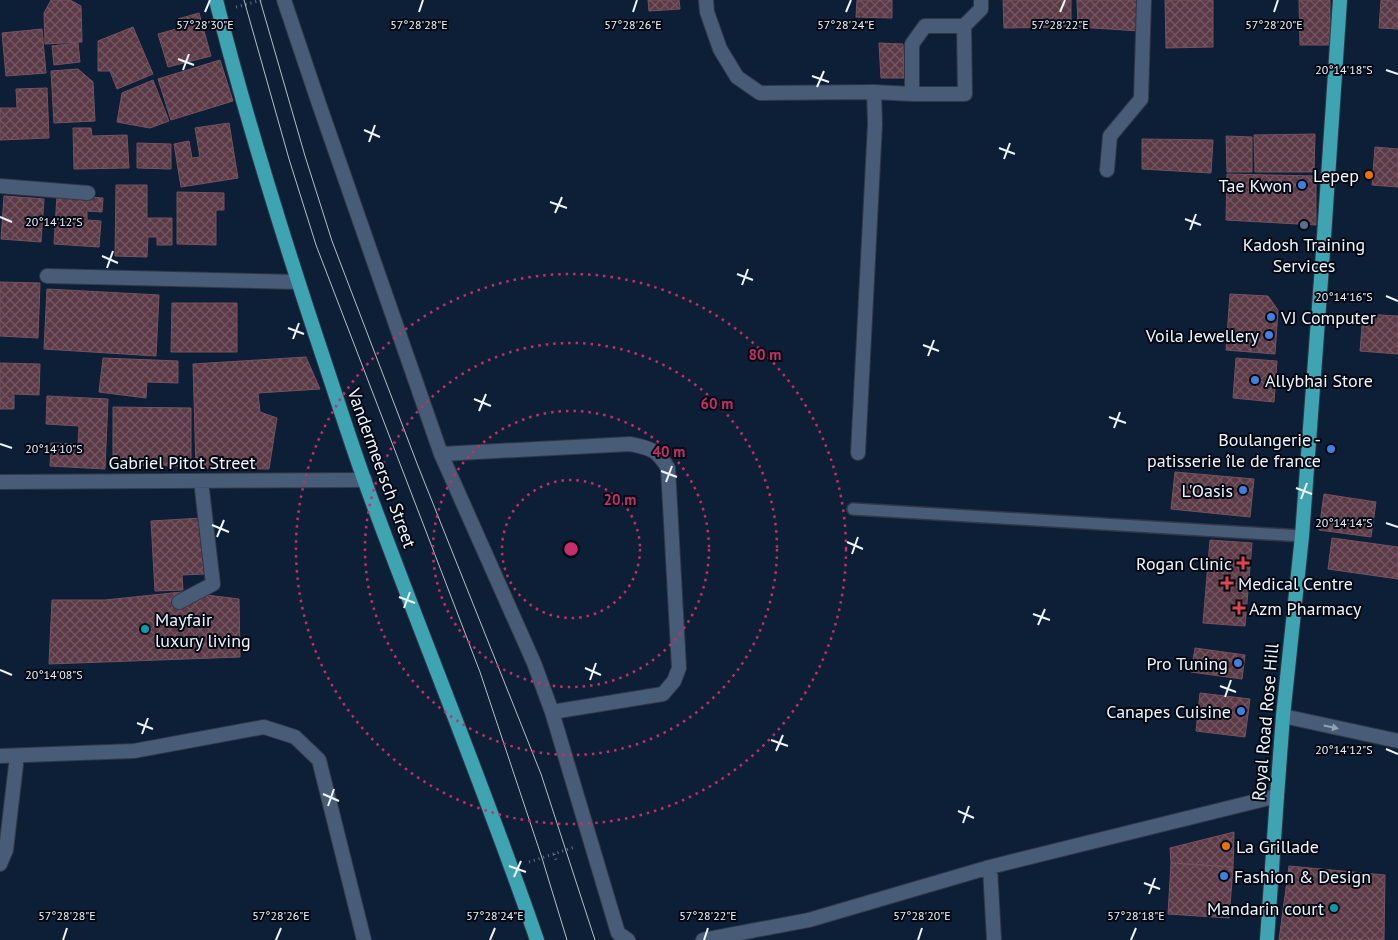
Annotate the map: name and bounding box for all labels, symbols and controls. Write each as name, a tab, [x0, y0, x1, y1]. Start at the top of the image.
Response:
text: 57°28'30"E	[176, 17, 234, 32]
text: 57°28'28"E	[390, 17, 448, 32]
text: 57°28'26"E	[604, 17, 662, 32]
text: 57°28'24"E	[817, 17, 875, 32]
text: 57°28'22"E	[1031, 17, 1089, 32]
text: 57°28'20"E	[1245, 17, 1303, 32]
text: 20°14'18"S	[1315, 62, 1373, 77]
place label: Lepep	[1313, 164, 1359, 187]
marker: Lepep	[1363, 169, 1375, 181]
place label: Tae Kwon	[1218, 174, 1292, 197]
marker: Tae Kwon	[1296, 179, 1308, 191]
text: 20°14'12"S	[25, 214, 83, 229]
marker: Kadosh Training Services	[1298, 219, 1310, 231]
place label: Kadosh Training Services	[1243, 233, 1365, 277]
text: 20°14'16"S	[1315, 289, 1373, 304]
place label: VJ Computer	[1280, 306, 1376, 329]
marker: VJ Computer	[1265, 311, 1277, 323]
place label: Voila Jewellery	[1145, 324, 1260, 347]
marker: Voila Jewellery	[1263, 329, 1275, 341]
text: 80 m	[749, 345, 781, 364]
place label: Allybhai Store	[1265, 369, 1373, 392]
marker: Allybhai Store	[1249, 374, 1261, 386]
street label: Vandermeersch Street	[342, 384, 422, 551]
text: 60 m	[701, 394, 733, 413]
place label: Boulangerie - patisserie île de france	[1147, 428, 1321, 472]
text: 20°14'10"S	[25, 441, 83, 456]
text: 40 m	[653, 442, 685, 461]
marker: Boulangerie - patisserie île de france	[1325, 443, 1337, 455]
street label: Gabriel Pitot Street	[108, 451, 256, 474]
place label: L'Oasis	[1182, 479, 1233, 502]
marker: L'Oasis	[1237, 484, 1249, 496]
text: 20 m	[604, 490, 636, 509]
text: 20°14'14"S	[1315, 515, 1373, 530]
centre of rings	[562, 540, 580, 558]
place label: Rogan Clinic	[1136, 552, 1232, 575]
marker: Rogan Clinic	[1236, 556, 1250, 570]
place label: Medical Centre	[1238, 572, 1353, 595]
marker: Medical Centre	[1220, 576, 1234, 590]
place label: Azm Pharmacy	[1249, 597, 1362, 620]
marker: Azm Pharmacy	[1233, 602, 1245, 614]
place label: Mayfair luxury living	[155, 608, 251, 652]
marker: Mayfair luxury living	[139, 623, 151, 635]
street label: Royal Road Rose Hill	[1247, 642, 1283, 802]
place label: Pro Tuning	[1147, 652, 1228, 675]
marker: Pro Tuning	[1232, 657, 1244, 669]
text: 20°14'08"S	[25, 667, 83, 682]
place label: Canapes Cuisine	[1106, 700, 1231, 723]
marker: Canapes Cuisine	[1235, 705, 1247, 717]
one-way arrow	[1323, 723, 1339, 731]
text: 20°14'12"S	[1315, 742, 1373, 757]
place label: La Grillade	[1236, 835, 1319, 858]
marker: La Grillade	[1220, 840, 1232, 852]
place label: Fashion & Design	[1234, 865, 1371, 888]
marker: Fashion & Design	[1218, 870, 1230, 882]
place label: Mandarin court	[1207, 897, 1324, 920]
marker: Mandarin court	[1328, 902, 1340, 914]
text: 57°28'28"E	[38, 908, 96, 923]
text: 57°28'26"E	[252, 908, 310, 923]
text: 57°28'24"E	[466, 908, 524, 923]
text: 57°28'22"E	[679, 908, 737, 923]
text: 57°28'20"E	[893, 908, 951, 923]
text: 57°28'18"E	[1107, 908, 1165, 923]

